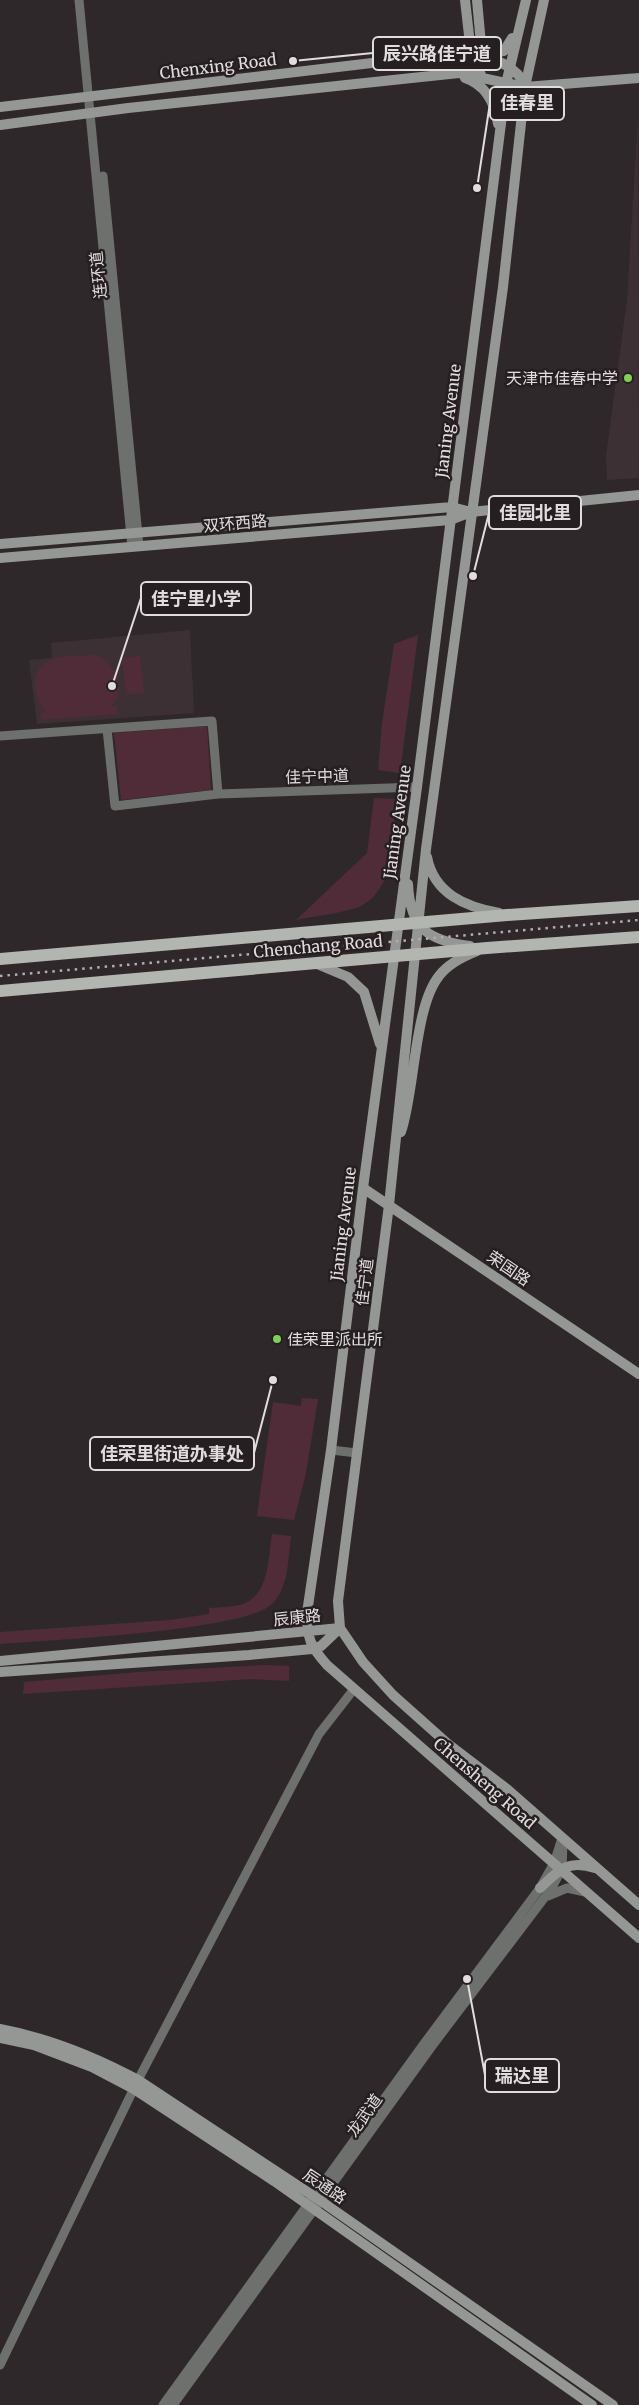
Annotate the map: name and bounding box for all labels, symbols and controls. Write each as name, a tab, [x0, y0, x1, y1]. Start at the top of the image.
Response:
callout: 辰兴路佳宁道	[373, 37, 501, 70]
text: 辰兴路佳宁道	[383, 42, 491, 65]
street label: Chenxing Road	[158, 49, 278, 83]
callout: 佳春里	[490, 87, 564, 120]
text: 佳春里	[500, 91, 554, 114]
street label: 连环道	[86, 250, 110, 300]
street label: Jianing Avenue	[431, 363, 465, 480]
place label: 天津市佳春中学	[506, 368, 618, 388]
marker: 天津市佳春中学	[622, 372, 634, 384]
callout: 佳园北里	[489, 496, 581, 529]
text: 佳园北里	[499, 501, 571, 524]
street label: 双环西路	[202, 510, 268, 536]
callout: 佳宁里小学	[141, 582, 251, 615]
text: 佳宁里小学	[151, 587, 241, 610]
street label: Jianing Avenue	[379, 764, 415, 881]
street label: 佳宁中道	[285, 765, 349, 787]
street label: Chenchang Road	[253, 930, 384, 962]
street label: Jianing Avenue	[326, 1166, 360, 1283]
street label: 荣国路	[484, 1246, 534, 1290]
street label: 佳宁道	[351, 1257, 377, 1307]
place label: 佳荣里派出所	[287, 1329, 383, 1349]
marker: 佳荣里派出所	[271, 1333, 283, 1345]
callout: 佳荣里街道办事处	[90, 1437, 254, 1470]
text: 佳荣里街道办事处	[100, 1442, 244, 1465]
street label: 辰康路	[272, 1605, 322, 1629]
street label: Chensheng Road	[430, 1733, 541, 1833]
callout: 瑞达里	[485, 2059, 559, 2092]
text: 瑞达里	[495, 2064, 549, 2087]
street label: 龙武道	[342, 2090, 386, 2140]
street label: 辰通路	[300, 2164, 350, 2208]

